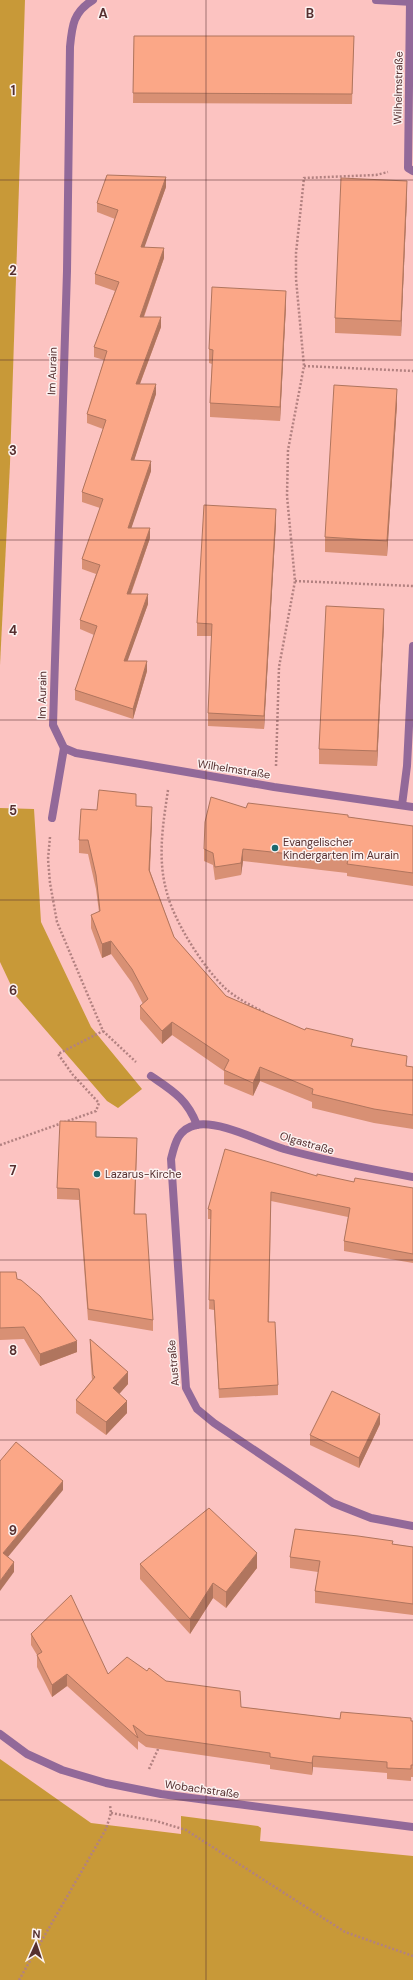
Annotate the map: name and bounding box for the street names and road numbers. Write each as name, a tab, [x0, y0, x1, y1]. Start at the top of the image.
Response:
street label: Wilhelmstraße	[390, 51, 406, 125]
street label: Im Aurain	[44, 347, 60, 395]
street label: Im Aurain	[35, 671, 49, 719]
street label: Wilhelmstraße	[197, 756, 271, 782]
street label: Olgastraße	[278, 1129, 336, 1157]
street label: Austraße	[164, 1339, 182, 1387]
street label: Wobachstraße	[164, 1777, 240, 1801]

